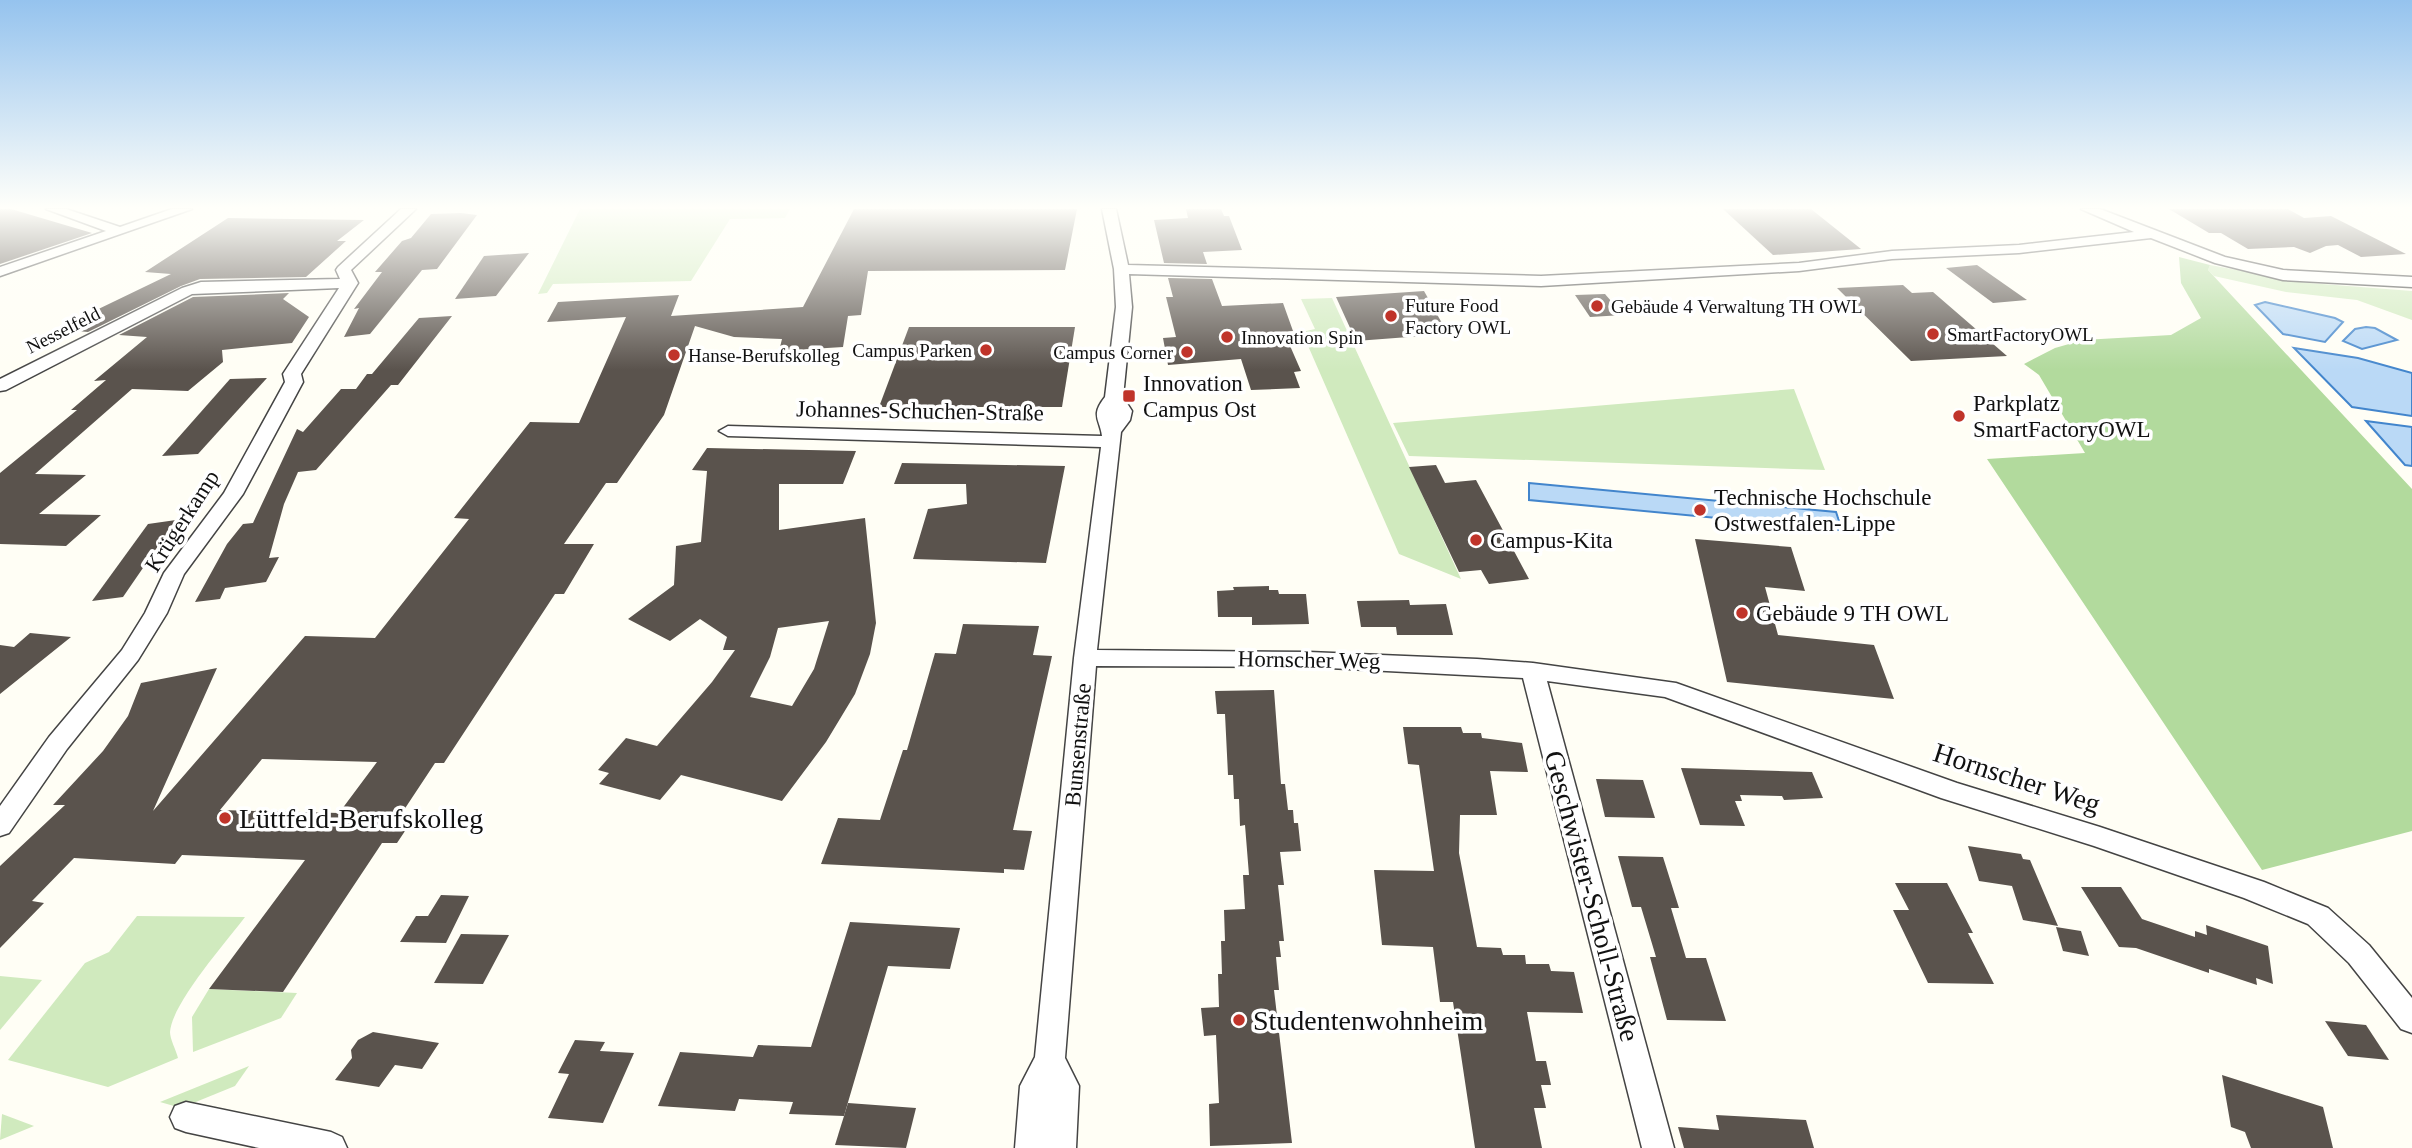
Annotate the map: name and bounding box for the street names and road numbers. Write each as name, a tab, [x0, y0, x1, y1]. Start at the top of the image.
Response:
street label: Nesselfeld	[23, 302, 104, 358]
street label: Johannes-Schuchen-Straße	[796, 396, 1044, 426]
street label: Krügerkamp	[140, 465, 224, 577]
street label: Hornscher Weg	[1237, 646, 1381, 674]
street label: Bunsenstraße	[1060, 682, 1096, 808]
street label: Hornscher Weg	[1930, 736, 2104, 820]
street label: Geschwister-Scholl-Straße	[1538, 747, 1646, 1045]

